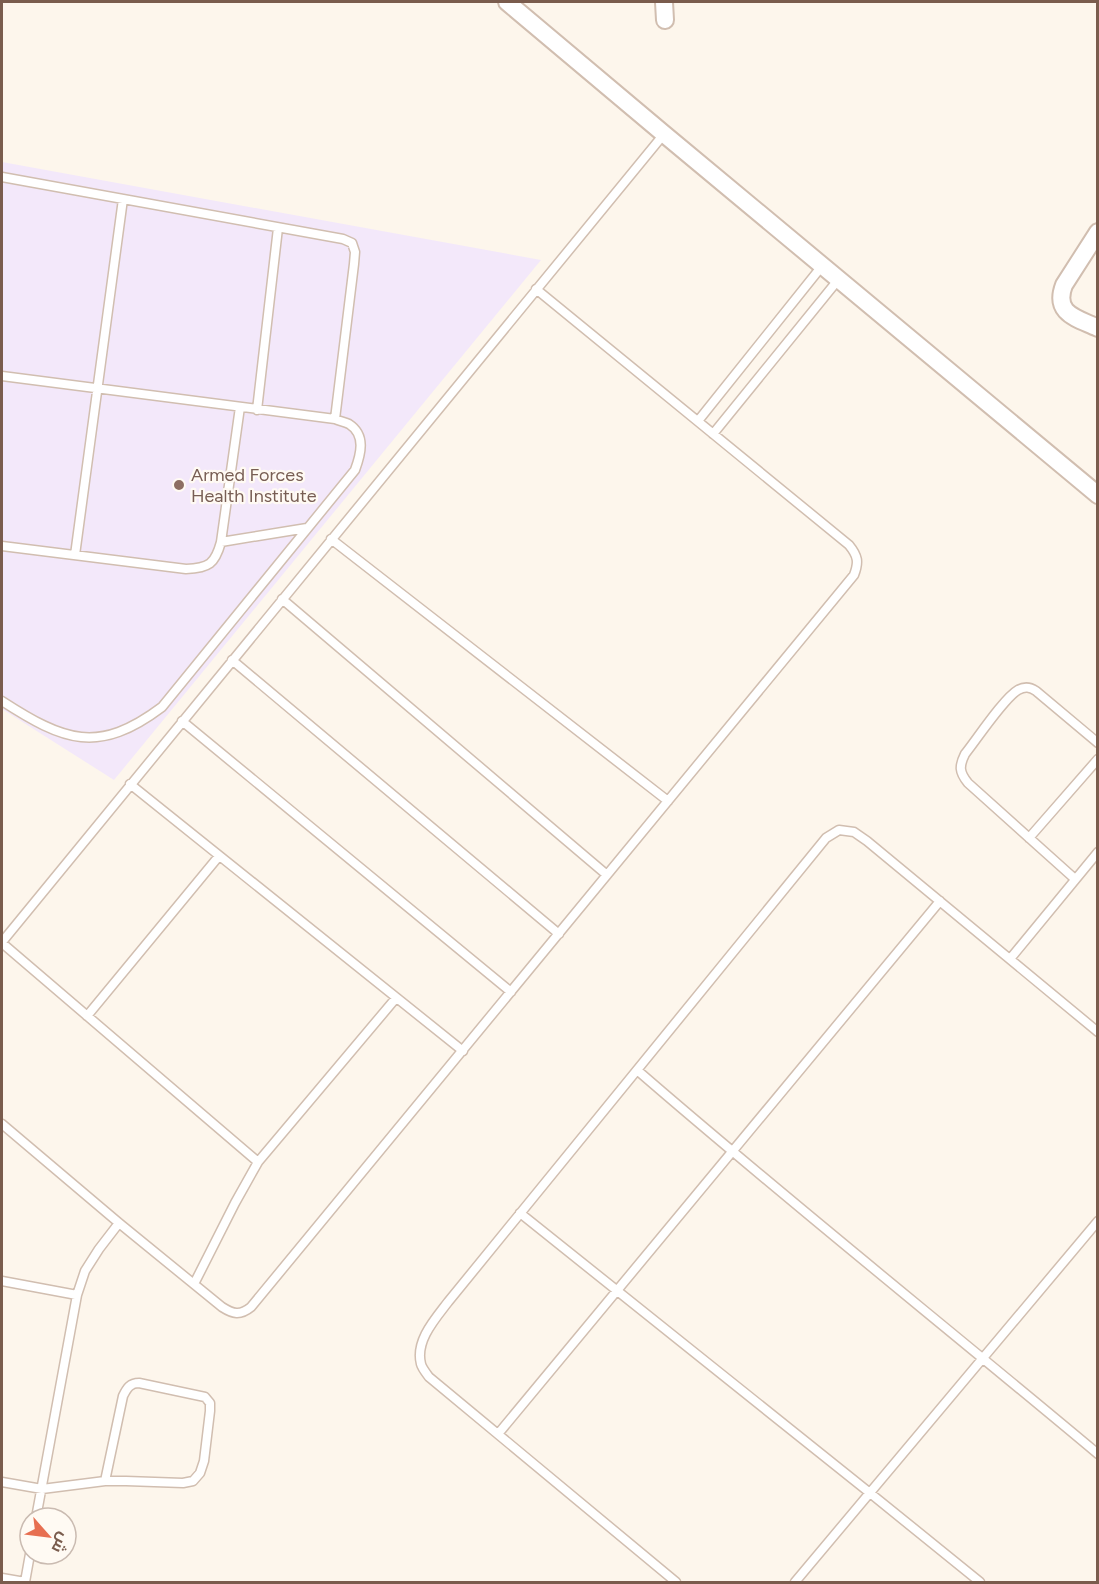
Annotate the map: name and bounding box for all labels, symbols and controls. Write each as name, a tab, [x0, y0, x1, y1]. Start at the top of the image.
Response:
place label: Armed Forces Health Institute	[191, 464, 317, 507]
marker: Armed Forces Health Institute	[172, 478, 186, 492]
north arrow	[18, 1506, 78, 1566]
text: ش	[48, 1529, 74, 1556]

